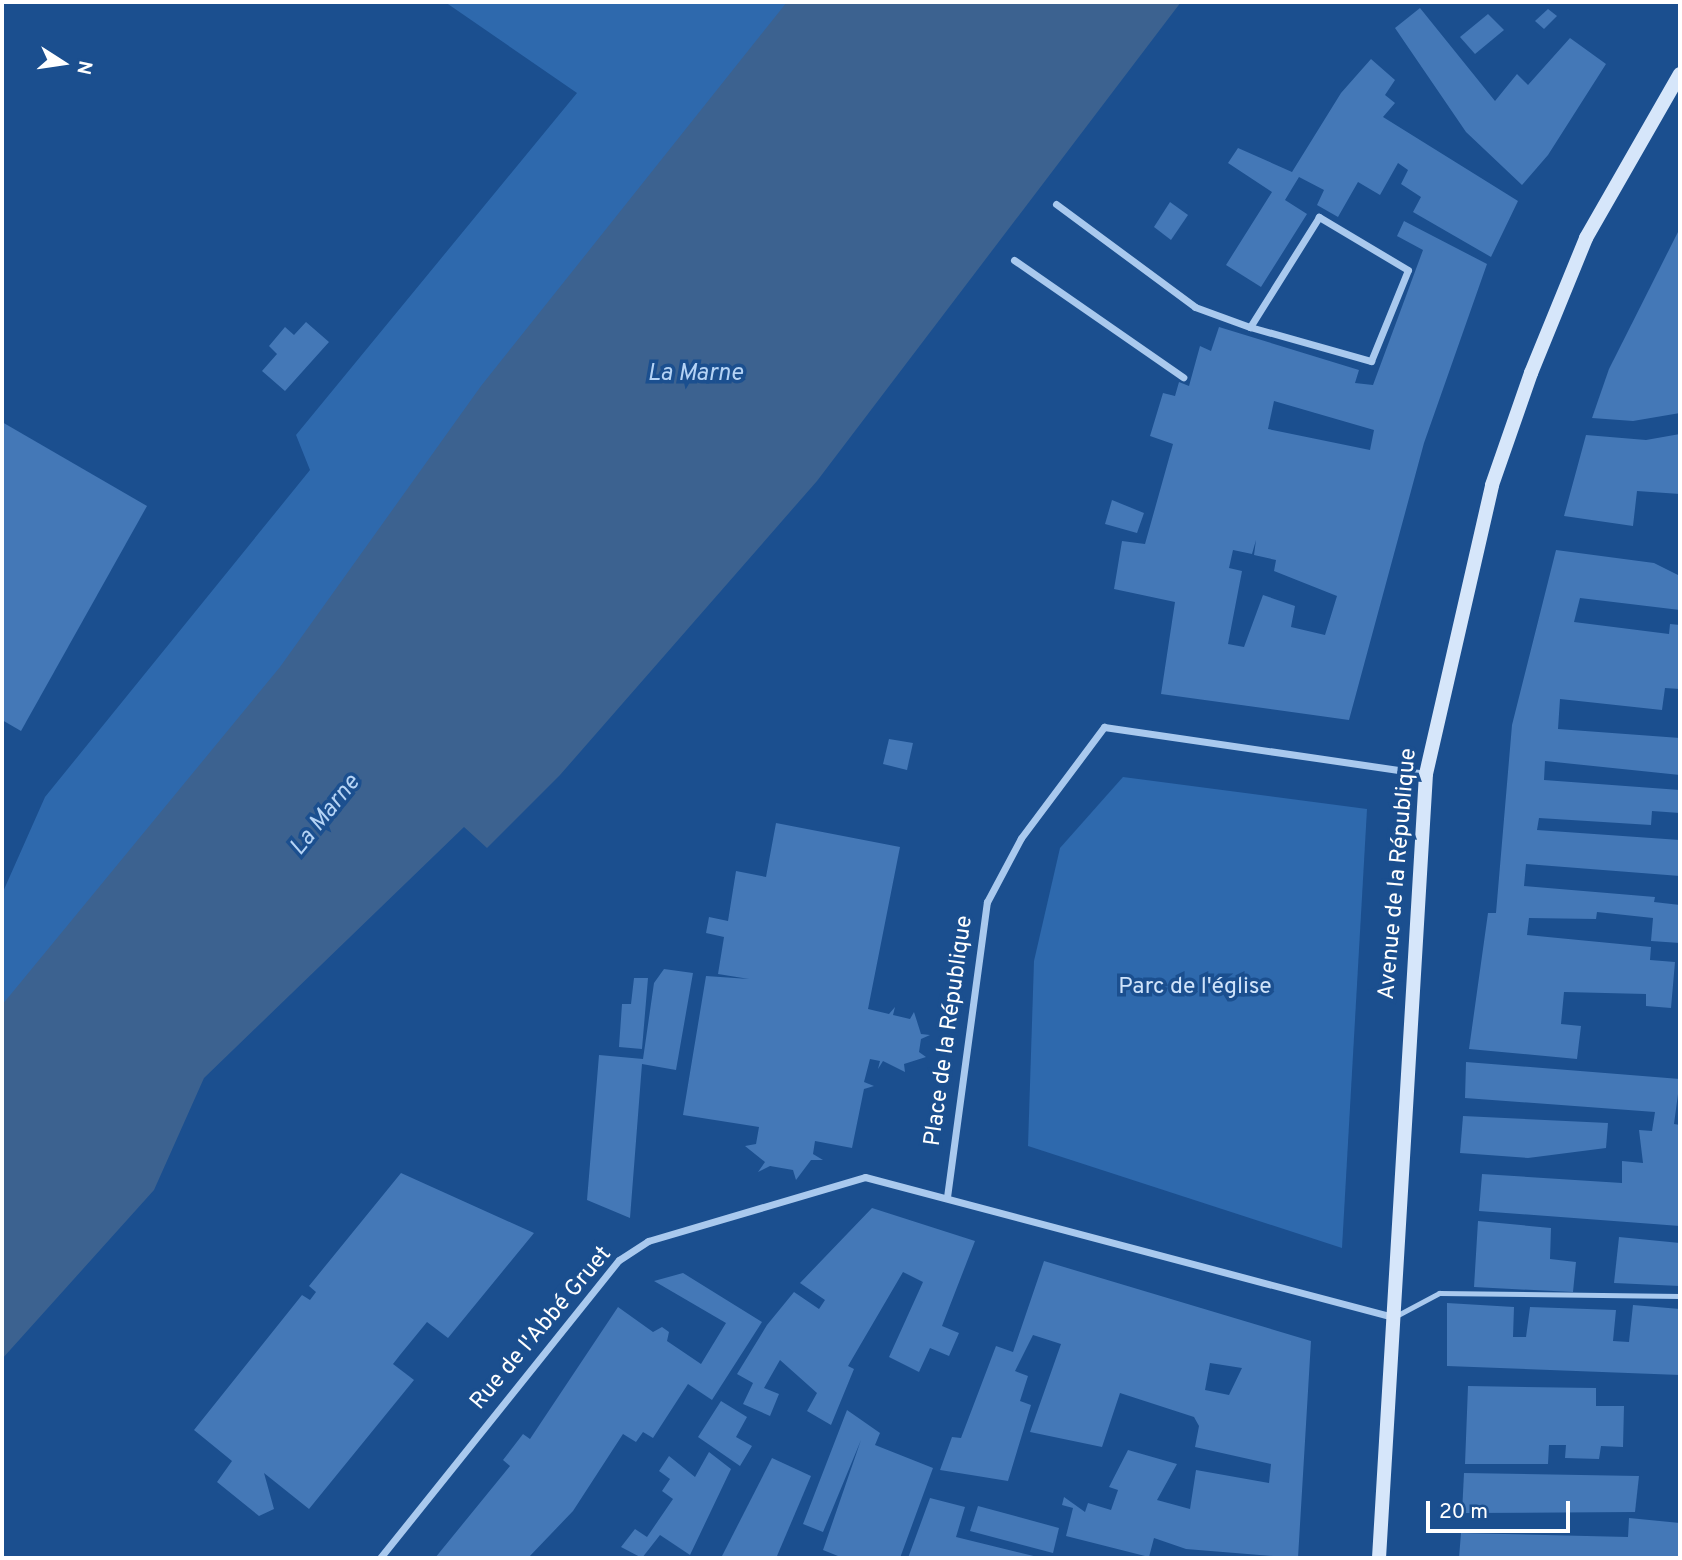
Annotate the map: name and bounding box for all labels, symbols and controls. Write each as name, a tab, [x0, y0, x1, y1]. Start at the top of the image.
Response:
north arrow	[28, 28, 98, 98]
text: N	[70, 58, 97, 77]
water label: La Marne	[647, 361, 743, 389]
street label: Avenue de la République	[1374, 747, 1424, 1001]
water label: La Marne	[285, 770, 367, 862]
street label: Place de la République	[920, 914, 980, 1148]
park label: Parc de l'église	[1118, 974, 1272, 1002]
street label: Rue de l'Abbé Gruet	[466, 1242, 618, 1416]
scale bar	[1430, 1486, 1574, 1530]
text: 20 m	[1439, 1499, 1488, 1526]

